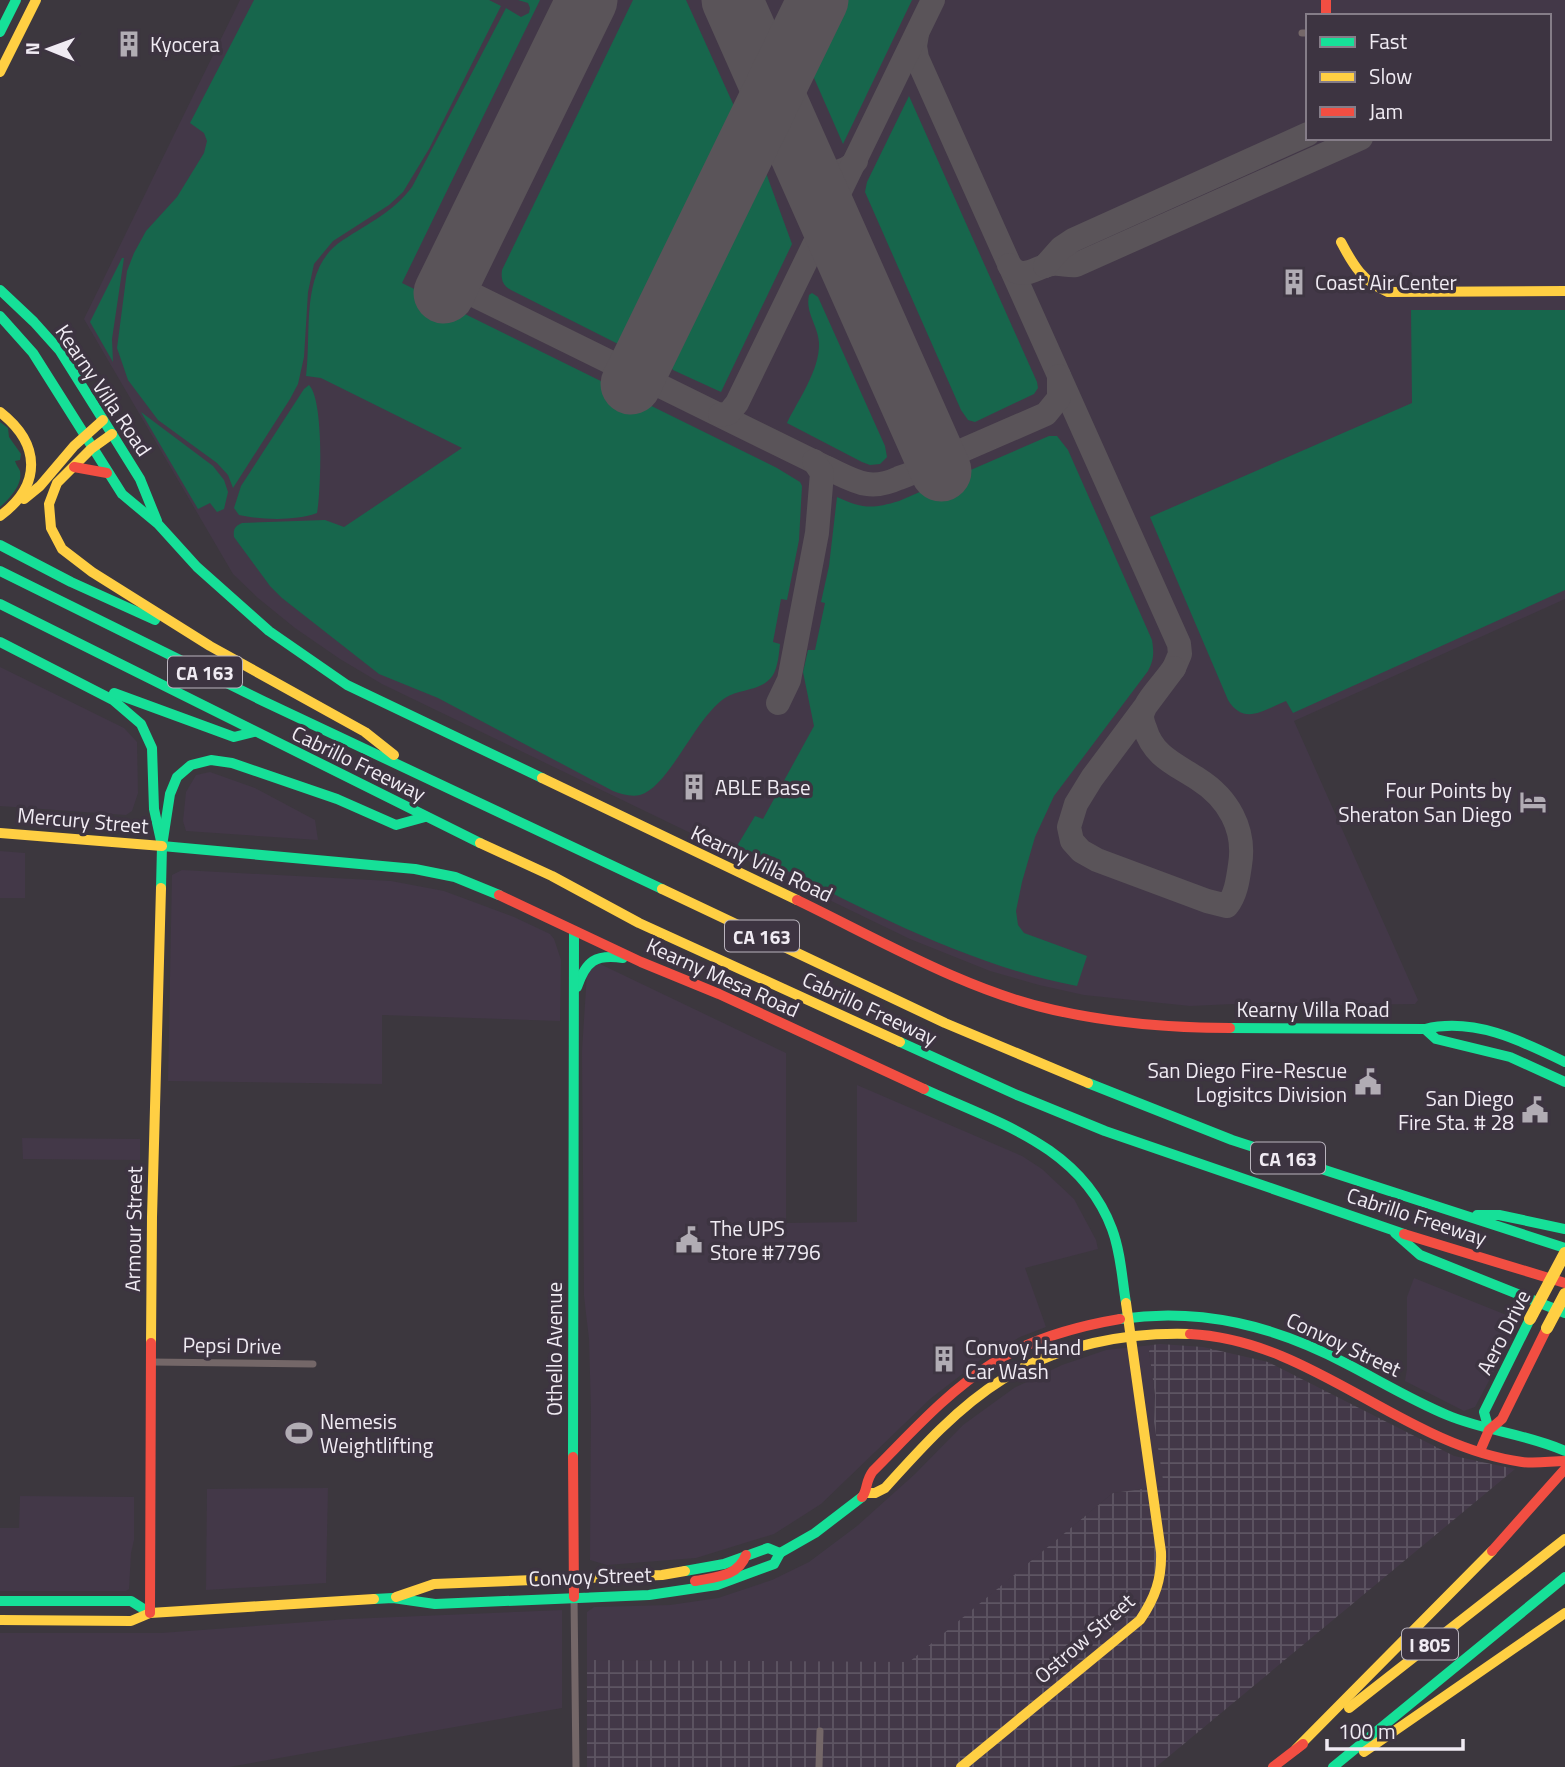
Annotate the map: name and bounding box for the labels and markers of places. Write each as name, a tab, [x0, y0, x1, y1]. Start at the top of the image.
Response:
place label: Kyocera	[150, 28, 220, 60]
building icon: Kyocera	[114, 29, 144, 59]
place label: Coast Air Center	[1315, 266, 1457, 298]
building icon: Coast Air Center	[1279, 267, 1309, 297]
place label: ABLE Base	[715, 771, 811, 803]
building icon: ABLE Base	[679, 772, 709, 802]
place label: Four Points by Sheraton San Diego	[1338, 774, 1512, 830]
hotel icon: Four Points by Sheraton San Diego	[1518, 787, 1548, 817]
place label: San Diego Fire-Rescue Logisitcs Division	[1147, 1054, 1347, 1110]
public building icon: San Diego Fire-Rescue Logisitcs Division	[1353, 1067, 1383, 1097]
place label: San Diego Fire Sta. # 28	[1398, 1082, 1514, 1138]
public building icon: San Diego Fire Sta. # 28	[1520, 1095, 1550, 1125]
place label: The UPS Store #7796	[710, 1212, 821, 1268]
public building icon: The UPS Store #7796	[674, 1225, 704, 1255]
place label: Convoy Hand Car Wash	[965, 1331, 1081, 1387]
building icon: Convoy Hand Car Wash	[929, 1344, 959, 1374]
place label: Nemesis Weightlifting	[320, 1405, 433, 1461]
sports icon: Nemesis Weightlifting	[284, 1418, 314, 1448]

